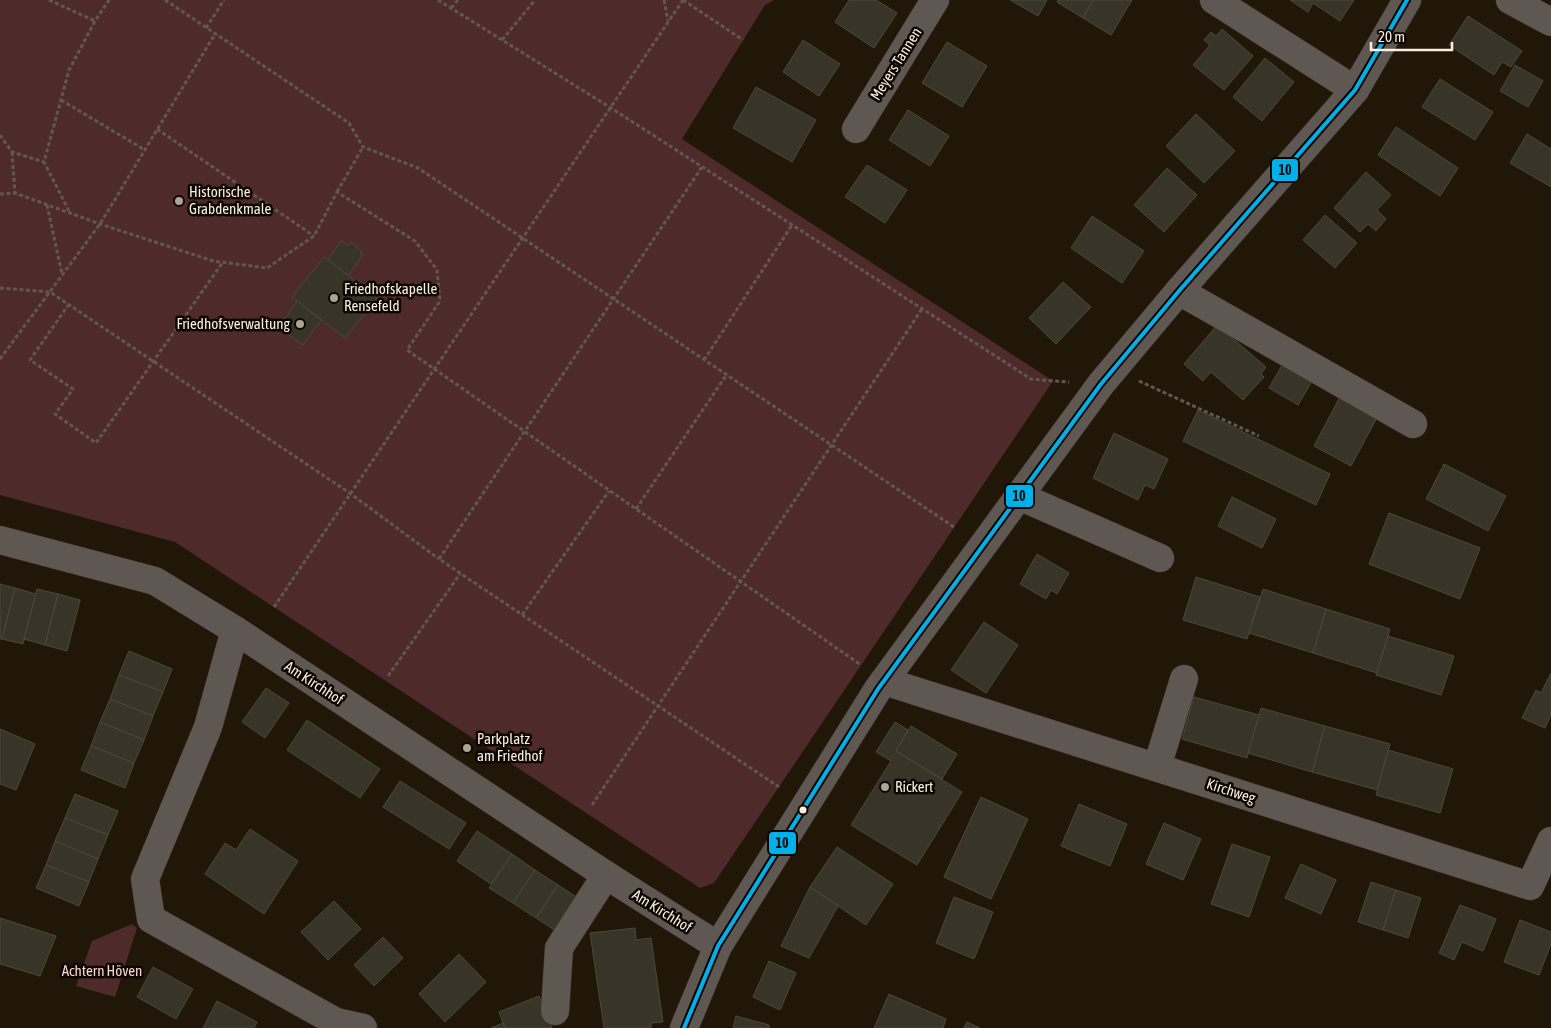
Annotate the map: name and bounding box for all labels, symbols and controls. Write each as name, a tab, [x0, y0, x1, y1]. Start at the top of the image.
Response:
scale bar	[1371, 20, 1452, 52]
street label: Meyers Tannen	[867, 24, 925, 103]
text: 20 m	[1378, 28, 1405, 45]
line badge: 10	[1271, 158, 1299, 182]
text: 10	[1278, 162, 1292, 178]
place label: Historische Grabdenkmale	[189, 183, 272, 217]
marker: Historische Grabdenkmale	[173, 195, 185, 207]
place label: Friedhofskapelle Rensefeld	[344, 280, 438, 314]
marker: Friedhofskapelle Rensefeld	[328, 292, 340, 304]
place label: Friedhofsverwaltung	[176, 315, 291, 332]
marker: Friedhofsverwaltung	[294, 318, 306, 330]
line badge: 10	[1005, 484, 1034, 508]
text: 10	[1012, 488, 1026, 504]
street label: Am Kirchhof	[282, 657, 347, 708]
place label: Parkplatz am Friedhof	[477, 730, 543, 764]
marker: Parkplatz am Friedhof	[461, 742, 473, 754]
street label: Kirchweg	[1205, 775, 1258, 807]
place label: Rickert	[895, 778, 933, 795]
marker: Rickert	[879, 781, 891, 793]
unlabelled marker	[798, 805, 808, 815]
line badge: 10	[768, 831, 797, 855]
text: 10	[775, 835, 789, 851]
street label: Am Kirchhof	[629, 886, 695, 935]
park label: Achtern Höven	[62, 962, 142, 979]

